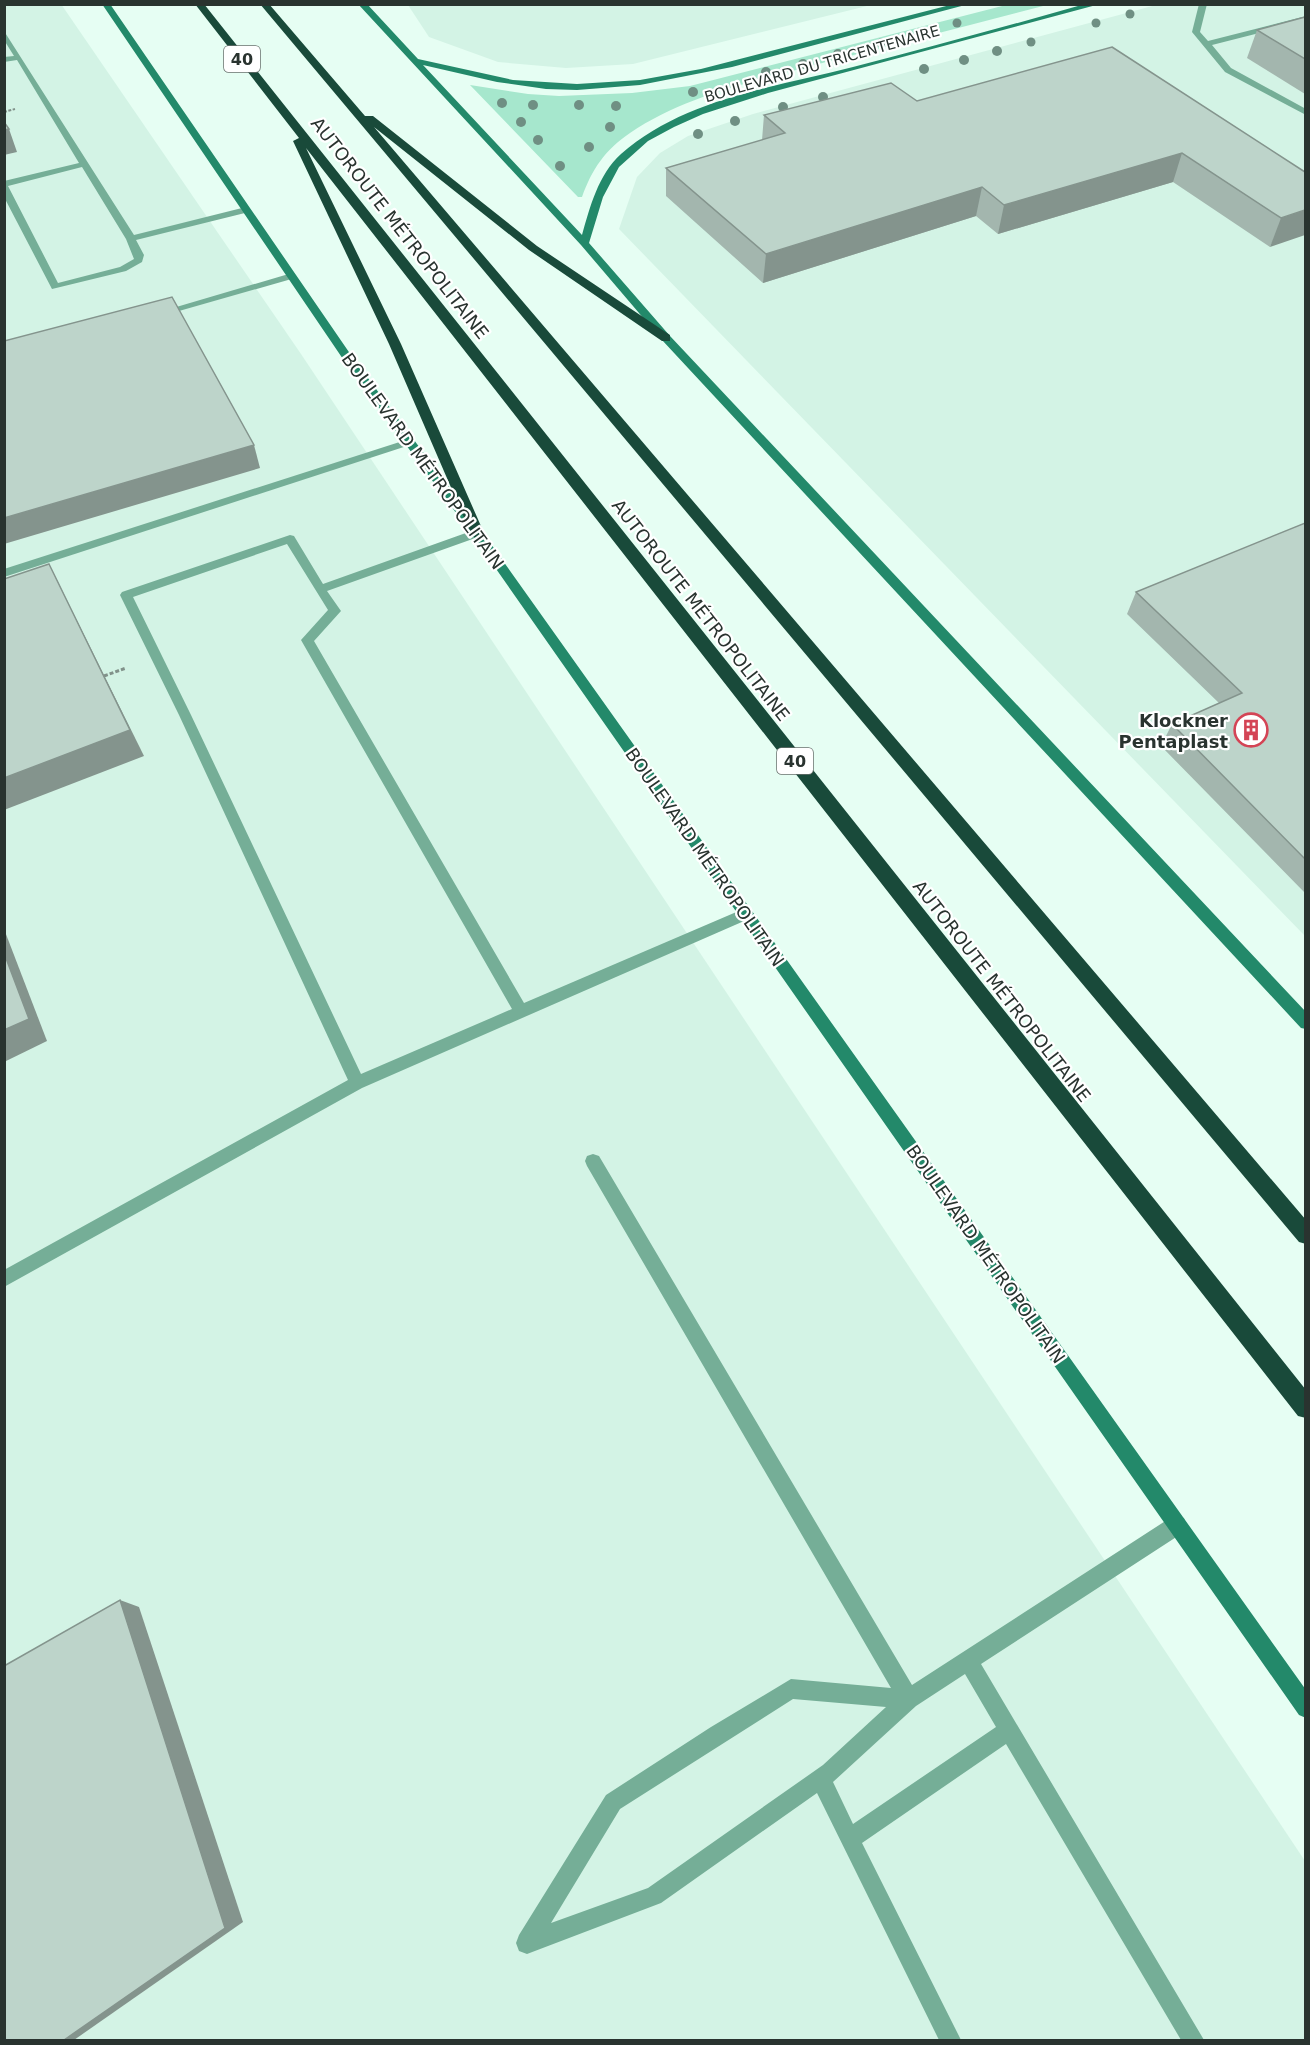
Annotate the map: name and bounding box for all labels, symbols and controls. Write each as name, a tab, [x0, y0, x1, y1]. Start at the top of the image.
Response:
street label: BOULEVARD DU TRICENTENAIRE	[702, 22, 942, 106]
road number: 40	[224, 46, 260, 72]
street label: AUTOROUTE MÉTROPOLITAINE	[307, 113, 493, 343]
street label: BOULEVARD MÉTROPOLITAIN	[338, 349, 508, 573]
street label: AUTOROUTE MÉTROPOLITAINE	[608, 495, 794, 725]
place label: Klockner Pentaplast	[1119, 710, 1228, 752]
building icon: Klockner Pentaplast	[1233, 712, 1269, 748]
street label: BOULEVARD MÉTROPOLITAIN	[621, 744, 789, 970]
road number: 40	[777, 748, 813, 774]
street label: AUTOROUTE MÉTROPOLITAINE	[909, 876, 1095, 1106]
street label: BOULEVARD MÉTROPOLITAIN	[902, 1141, 1070, 1367]

